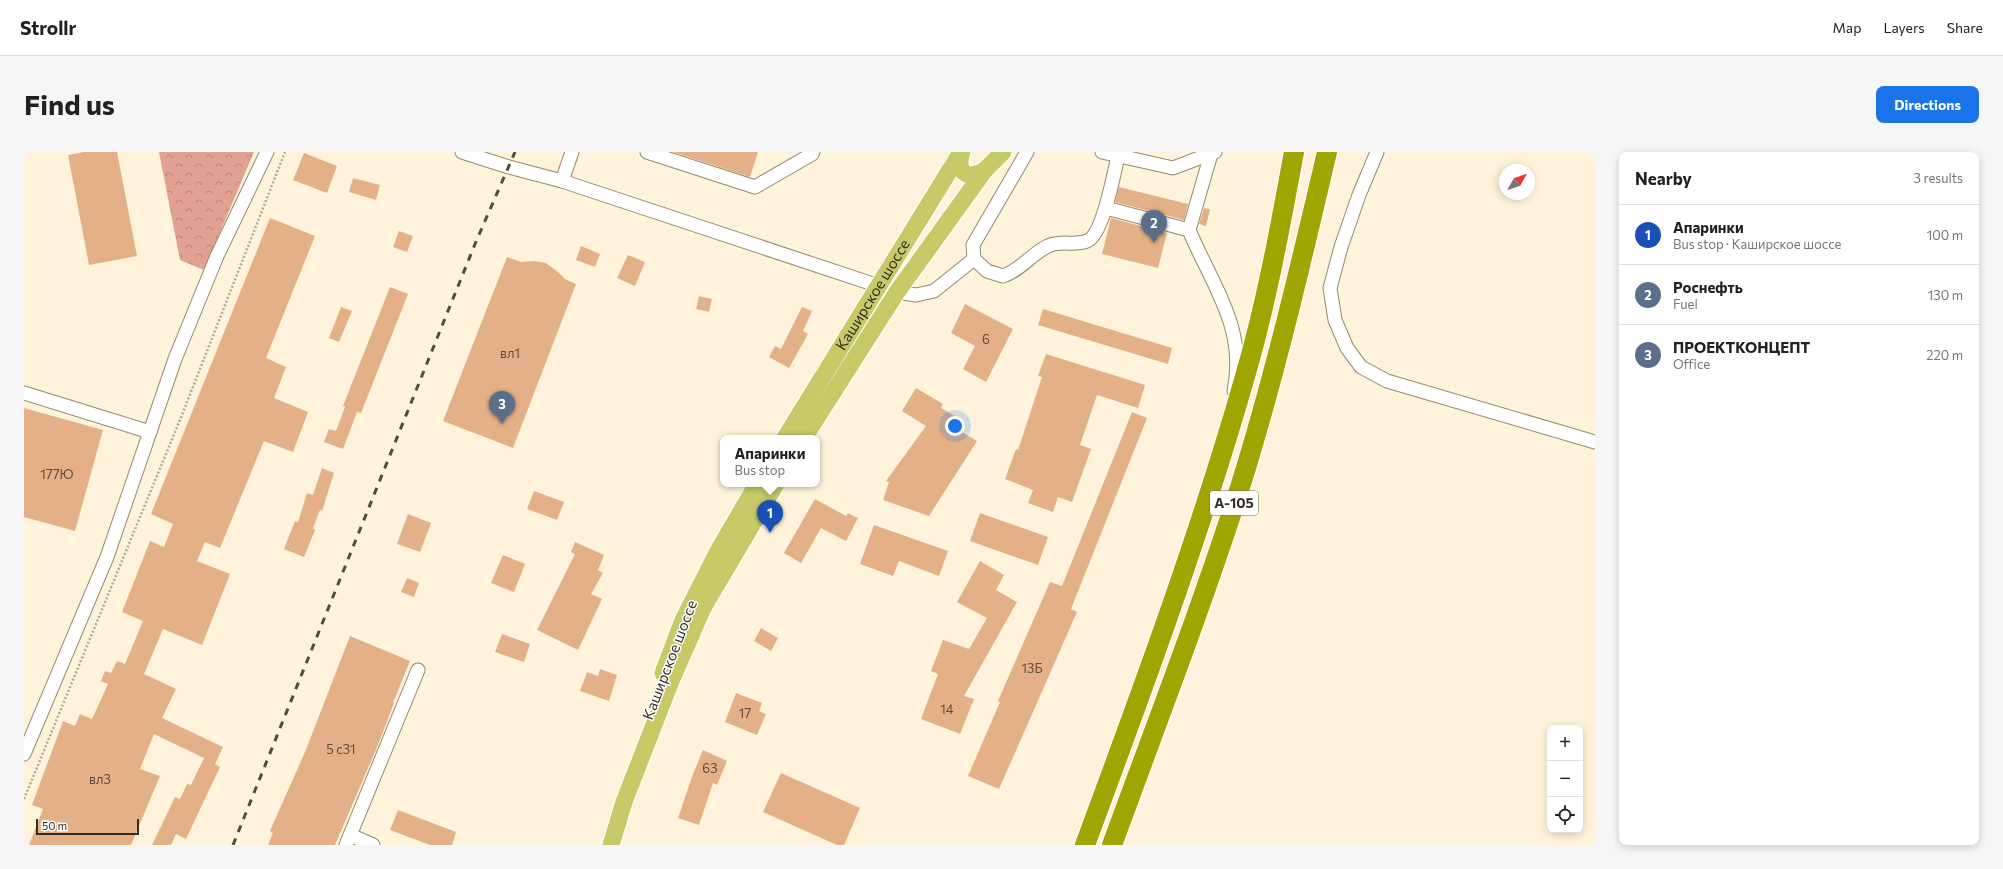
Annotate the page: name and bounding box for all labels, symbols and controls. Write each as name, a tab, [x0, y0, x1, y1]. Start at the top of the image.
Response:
text: Strollr	[20, 16, 76, 39]
text: Map	[1833, 19, 1861, 36]
text: Layers	[1883, 19, 1925, 36]
text: Share	[1947, 19, 1983, 36]
button: Directions	[1876, 86, 1979, 123]
text: Find us	[24, 87, 115, 121]
north arrow	[1499, 164, 1535, 200]
text: Nearby	[1635, 168, 1692, 189]
text: 3 results	[1914, 170, 1963, 186]
pin: 2	[1141, 210, 1167, 243]
text: Апаринки	[1673, 218, 1744, 236]
text: 1	[1645, 227, 1651, 243]
text: 100 m	[1927, 227, 1963, 243]
street label: Каширское шоссе	[831, 236, 913, 353]
text: Bus stop · Каширское шоссе	[1673, 236, 1841, 252]
text: Роснефть	[1673, 278, 1743, 296]
text: 2	[1644, 287, 1652, 303]
text: 130 m	[1928, 287, 1963, 303]
text: Fuel	[1673, 296, 1698, 312]
house number: 6	[982, 331, 990, 347]
text: ПРОЕКТКОНЦЕПТ	[1673, 338, 1810, 356]
house number: вл1	[500, 345, 520, 361]
text: 3	[1644, 347, 1652, 363]
text: 220 m	[1926, 347, 1963, 363]
text: Office	[1673, 356, 1710, 372]
pin: 3	[489, 391, 515, 424]
your location	[945, 416, 965, 436]
popup	[720, 435, 820, 487]
text: Апаринки	[735, 444, 805, 462]
text: Bus stop	[735, 462, 785, 478]
house number: 177Ю	[40, 466, 74, 482]
road number: А-105	[1210, 491, 1258, 515]
pin: 1	[757, 500, 783, 533]
street label: Каширское шоссе	[638, 597, 700, 722]
house number: 13Б	[1021, 660, 1043, 676]
house number: 14	[940, 701, 954, 717]
house number: 17	[739, 705, 751, 721]
map controls	[1547, 725, 1583, 833]
button: +	[1547, 725, 1583, 761]
house number: 5 с31	[326, 741, 356, 757]
house number: 63	[702, 760, 718, 776]
button: −	[1547, 761, 1583, 797]
house number: вл3	[89, 771, 111, 787]
button: locate	[1547, 797, 1583, 833]
scale bar	[36, 817, 139, 836]
text: 50 m	[42, 819, 67, 832]

